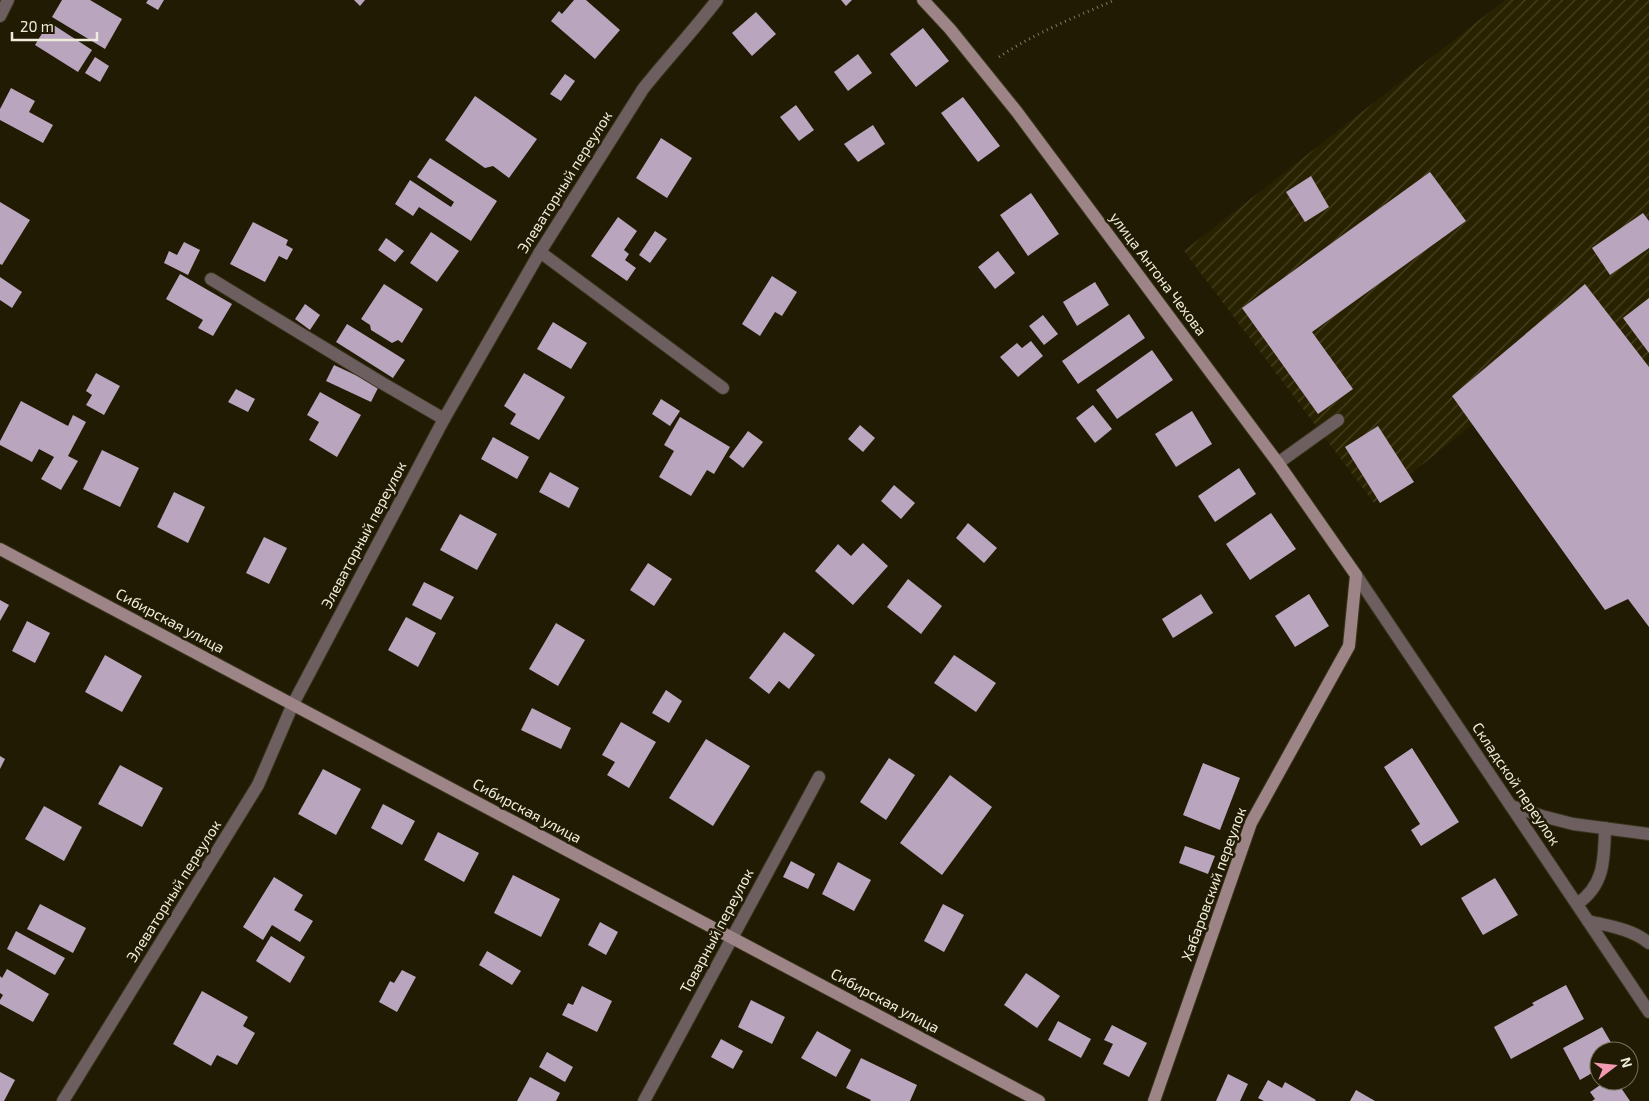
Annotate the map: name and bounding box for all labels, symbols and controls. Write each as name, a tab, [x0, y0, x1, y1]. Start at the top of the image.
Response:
scale bar	[12, 10, 98, 42]
text: 20 m	[20, 17, 54, 35]
street label: Элеваторный переулок	[513, 107, 616, 256]
street label: улица Антона Чехова	[1106, 208, 1211, 339]
street label: Элеваторный переулок	[317, 458, 410, 612]
street label: Сибирская улица	[113, 584, 228, 657]
street label: Складской переулок	[1468, 719, 1565, 849]
street label: Сибирская улица	[470, 774, 585, 847]
street label: Хабаровский переулок	[1177, 804, 1250, 963]
street label: Элеваторный переулок	[122, 816, 225, 965]
street label: Товарный переулок	[676, 865, 758, 996]
street label: Сибирская улица	[828, 964, 943, 1037]
north arrow	[1589, 1041, 1639, 1091]
text: N	[1617, 1055, 1637, 1069]

